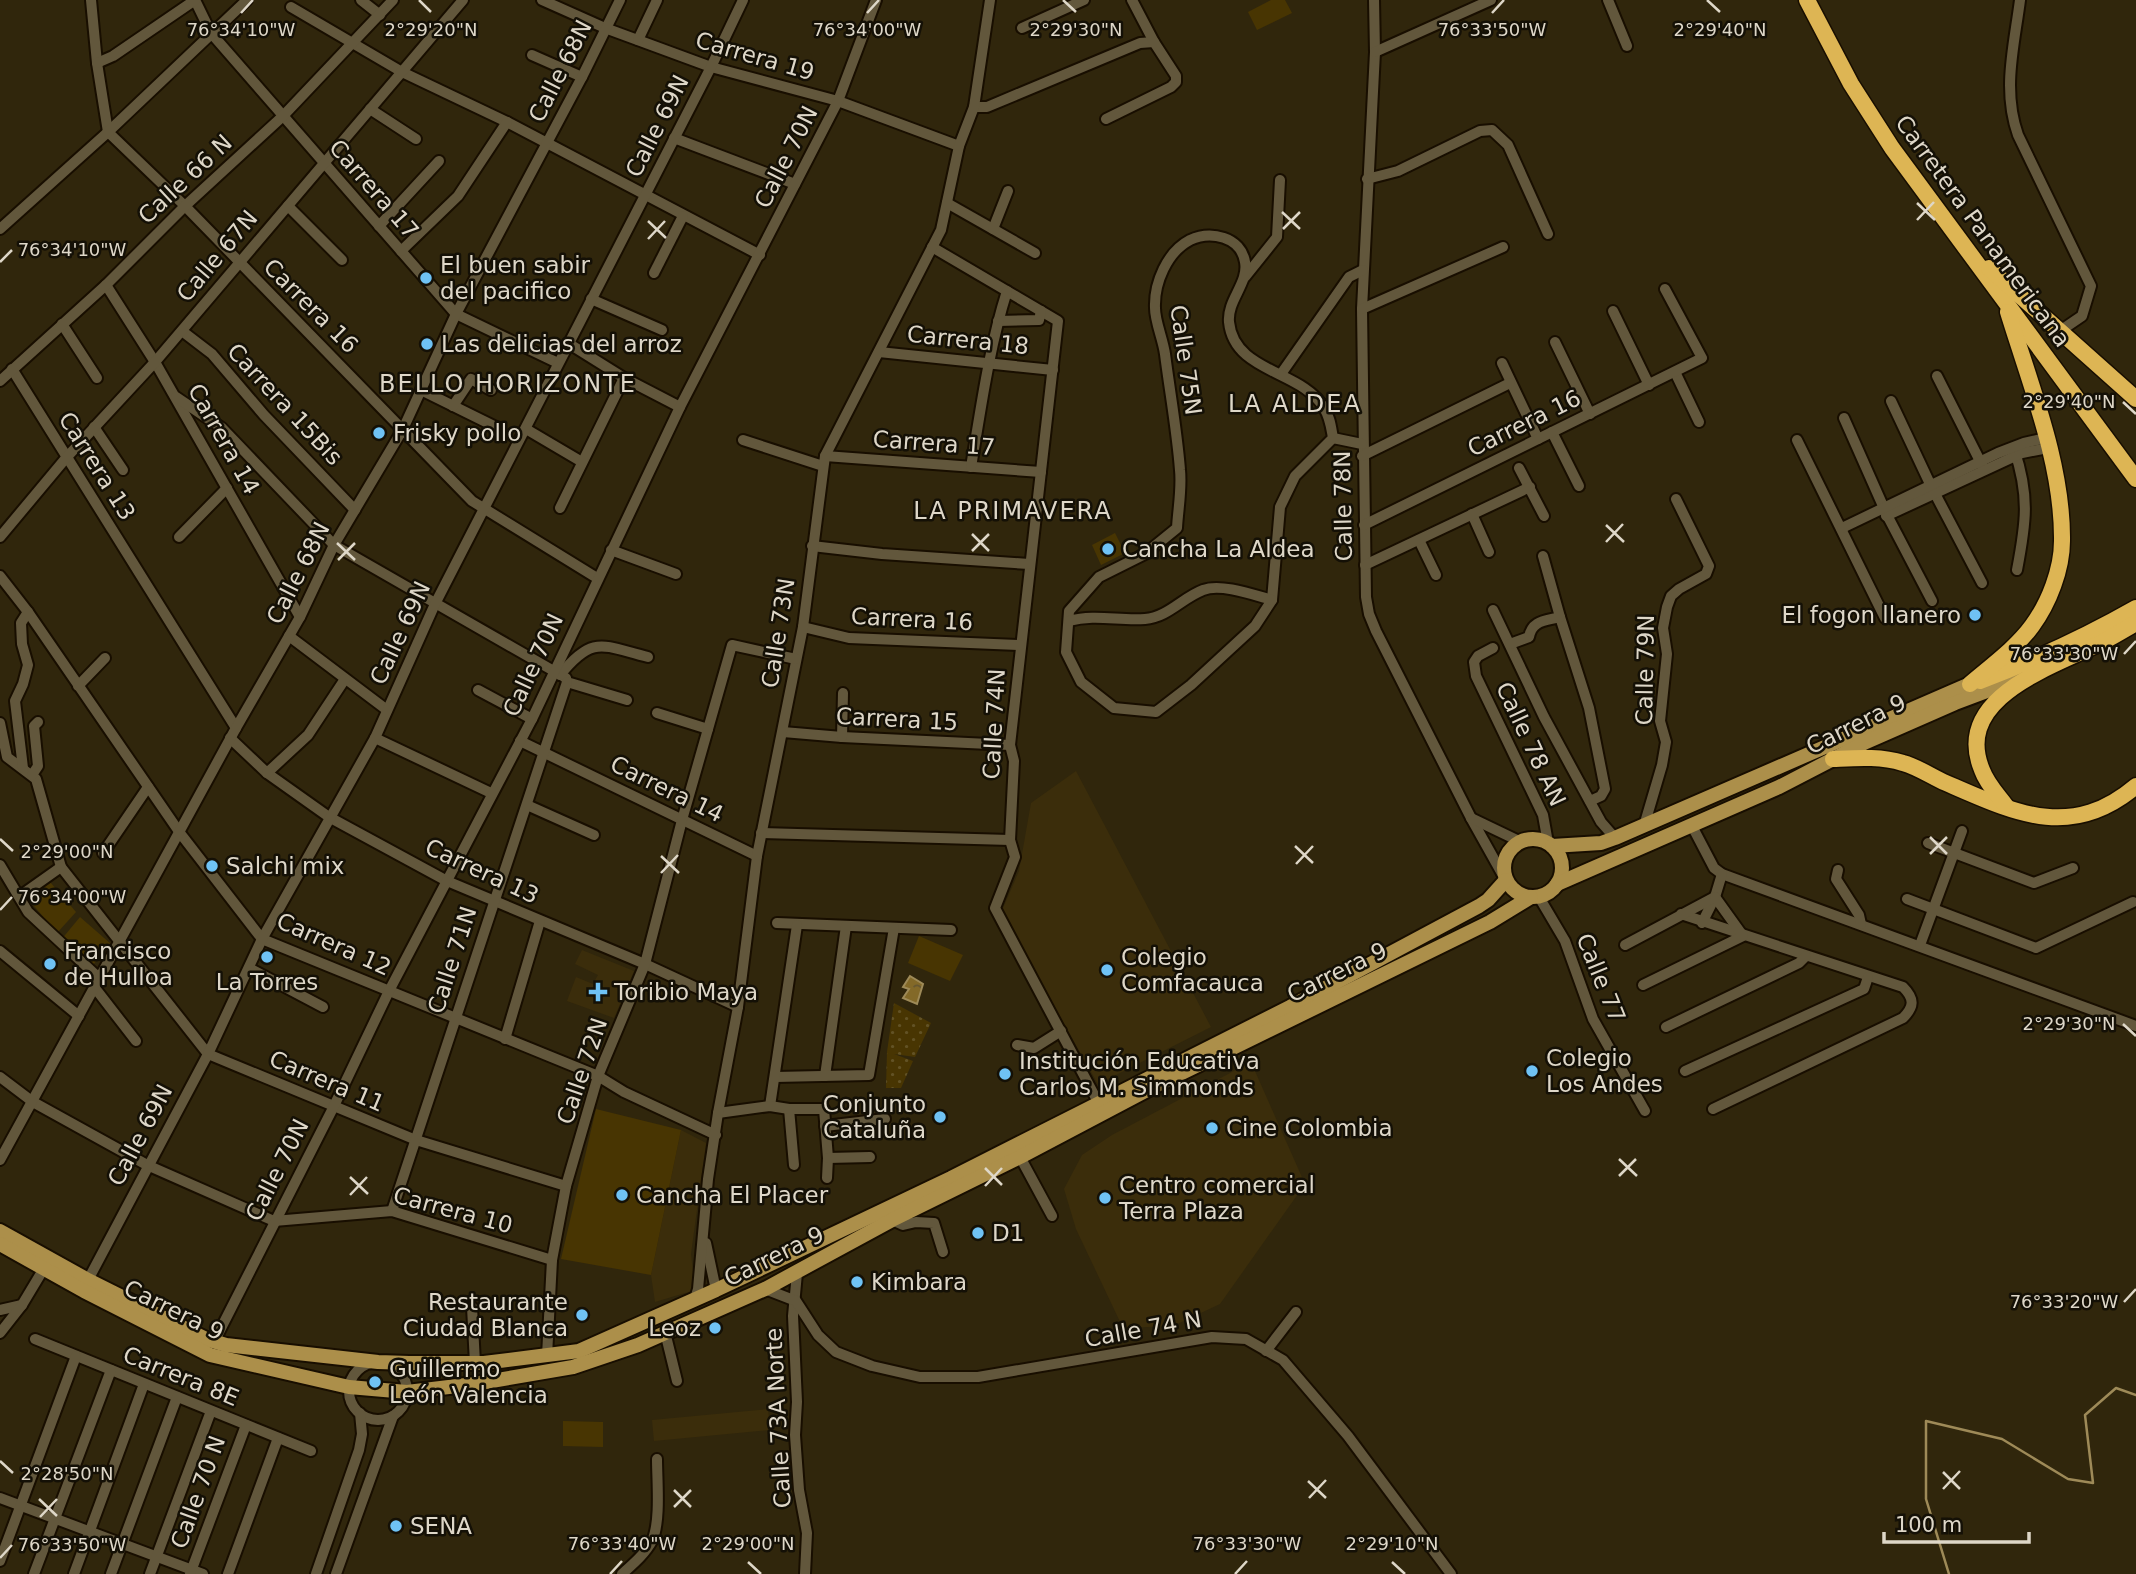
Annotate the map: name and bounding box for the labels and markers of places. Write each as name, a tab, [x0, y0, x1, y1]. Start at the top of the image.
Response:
place label: El buen sabir del pacifico	[440, 252, 591, 304]
marker: El buen sabir del pacifico	[418, 270, 434, 286]
place label: Las delicias del arroz	[441, 331, 682, 357]
marker: Las delicias del arroz	[419, 336, 435, 352]
place label: Frisky pollo	[393, 420, 521, 446]
marker: Frisky pollo	[371, 425, 387, 441]
place label: Cancha La Aldea	[1122, 536, 1315, 562]
marker: Cancha La Aldea	[1100, 541, 1116, 557]
place label: El fogon llanero	[1781, 602, 1961, 628]
marker: El fogon llanero	[1967, 607, 1983, 623]
place label: Salchi mix	[226, 853, 344, 879]
marker: Salchi mix	[204, 858, 220, 874]
place label: Francisco de Hulloa	[64, 938, 173, 990]
place label: Colegio Comfacauca	[1121, 944, 1264, 996]
marker: La Torres	[259, 949, 275, 965]
marker: Francisco de Hulloa	[42, 956, 58, 972]
marker: Colegio Comfacauca	[1099, 962, 1115, 978]
place label: La Torres	[216, 969, 318, 995]
place label: Toribio Maya	[613, 979, 758, 1005]
marker: Toribio Maya	[588, 982, 608, 1002]
place label: Colegio Los Andes	[1546, 1045, 1663, 1097]
place label: Institución Educativa Carlos M. Simmonds	[1019, 1048, 1260, 1100]
marker: Colegio Los Andes	[1524, 1063, 1540, 1079]
marker: Institución Educativa Carlos M. Simmonds	[997, 1066, 1013, 1082]
place label: Conjunto Cataluña	[823, 1091, 926, 1143]
marker: Conjunto Cataluña	[932, 1109, 948, 1125]
place label: Cine Colombia	[1226, 1115, 1393, 1141]
marker: Cine Colombia	[1204, 1120, 1220, 1136]
place label: Centro comercial Terra Plaza	[1118, 1172, 1315, 1224]
place label: Cancha El Placer	[636, 1182, 829, 1208]
marker: Cancha El Placer	[614, 1187, 630, 1203]
marker: Centro comercial Terra Plaza	[1097, 1190, 1113, 1206]
place label: D1	[992, 1220, 1024, 1246]
marker: D1	[970, 1225, 986, 1241]
place label: Kimbara	[871, 1269, 967, 1295]
marker: Kimbara	[849, 1274, 865, 1290]
place label: Restaurante Ciudad Blanca	[403, 1289, 568, 1341]
marker: Restaurante Ciudad Blanca	[574, 1307, 590, 1323]
place label: Leoz	[648, 1315, 701, 1341]
marker: Leoz	[707, 1320, 723, 1336]
place label: Guillermo León Valencia	[389, 1356, 548, 1408]
marker: Guillermo León Valencia	[367, 1374, 383, 1390]
place label: SENA	[410, 1513, 472, 1539]
marker: SENA	[388, 1518, 404, 1534]

